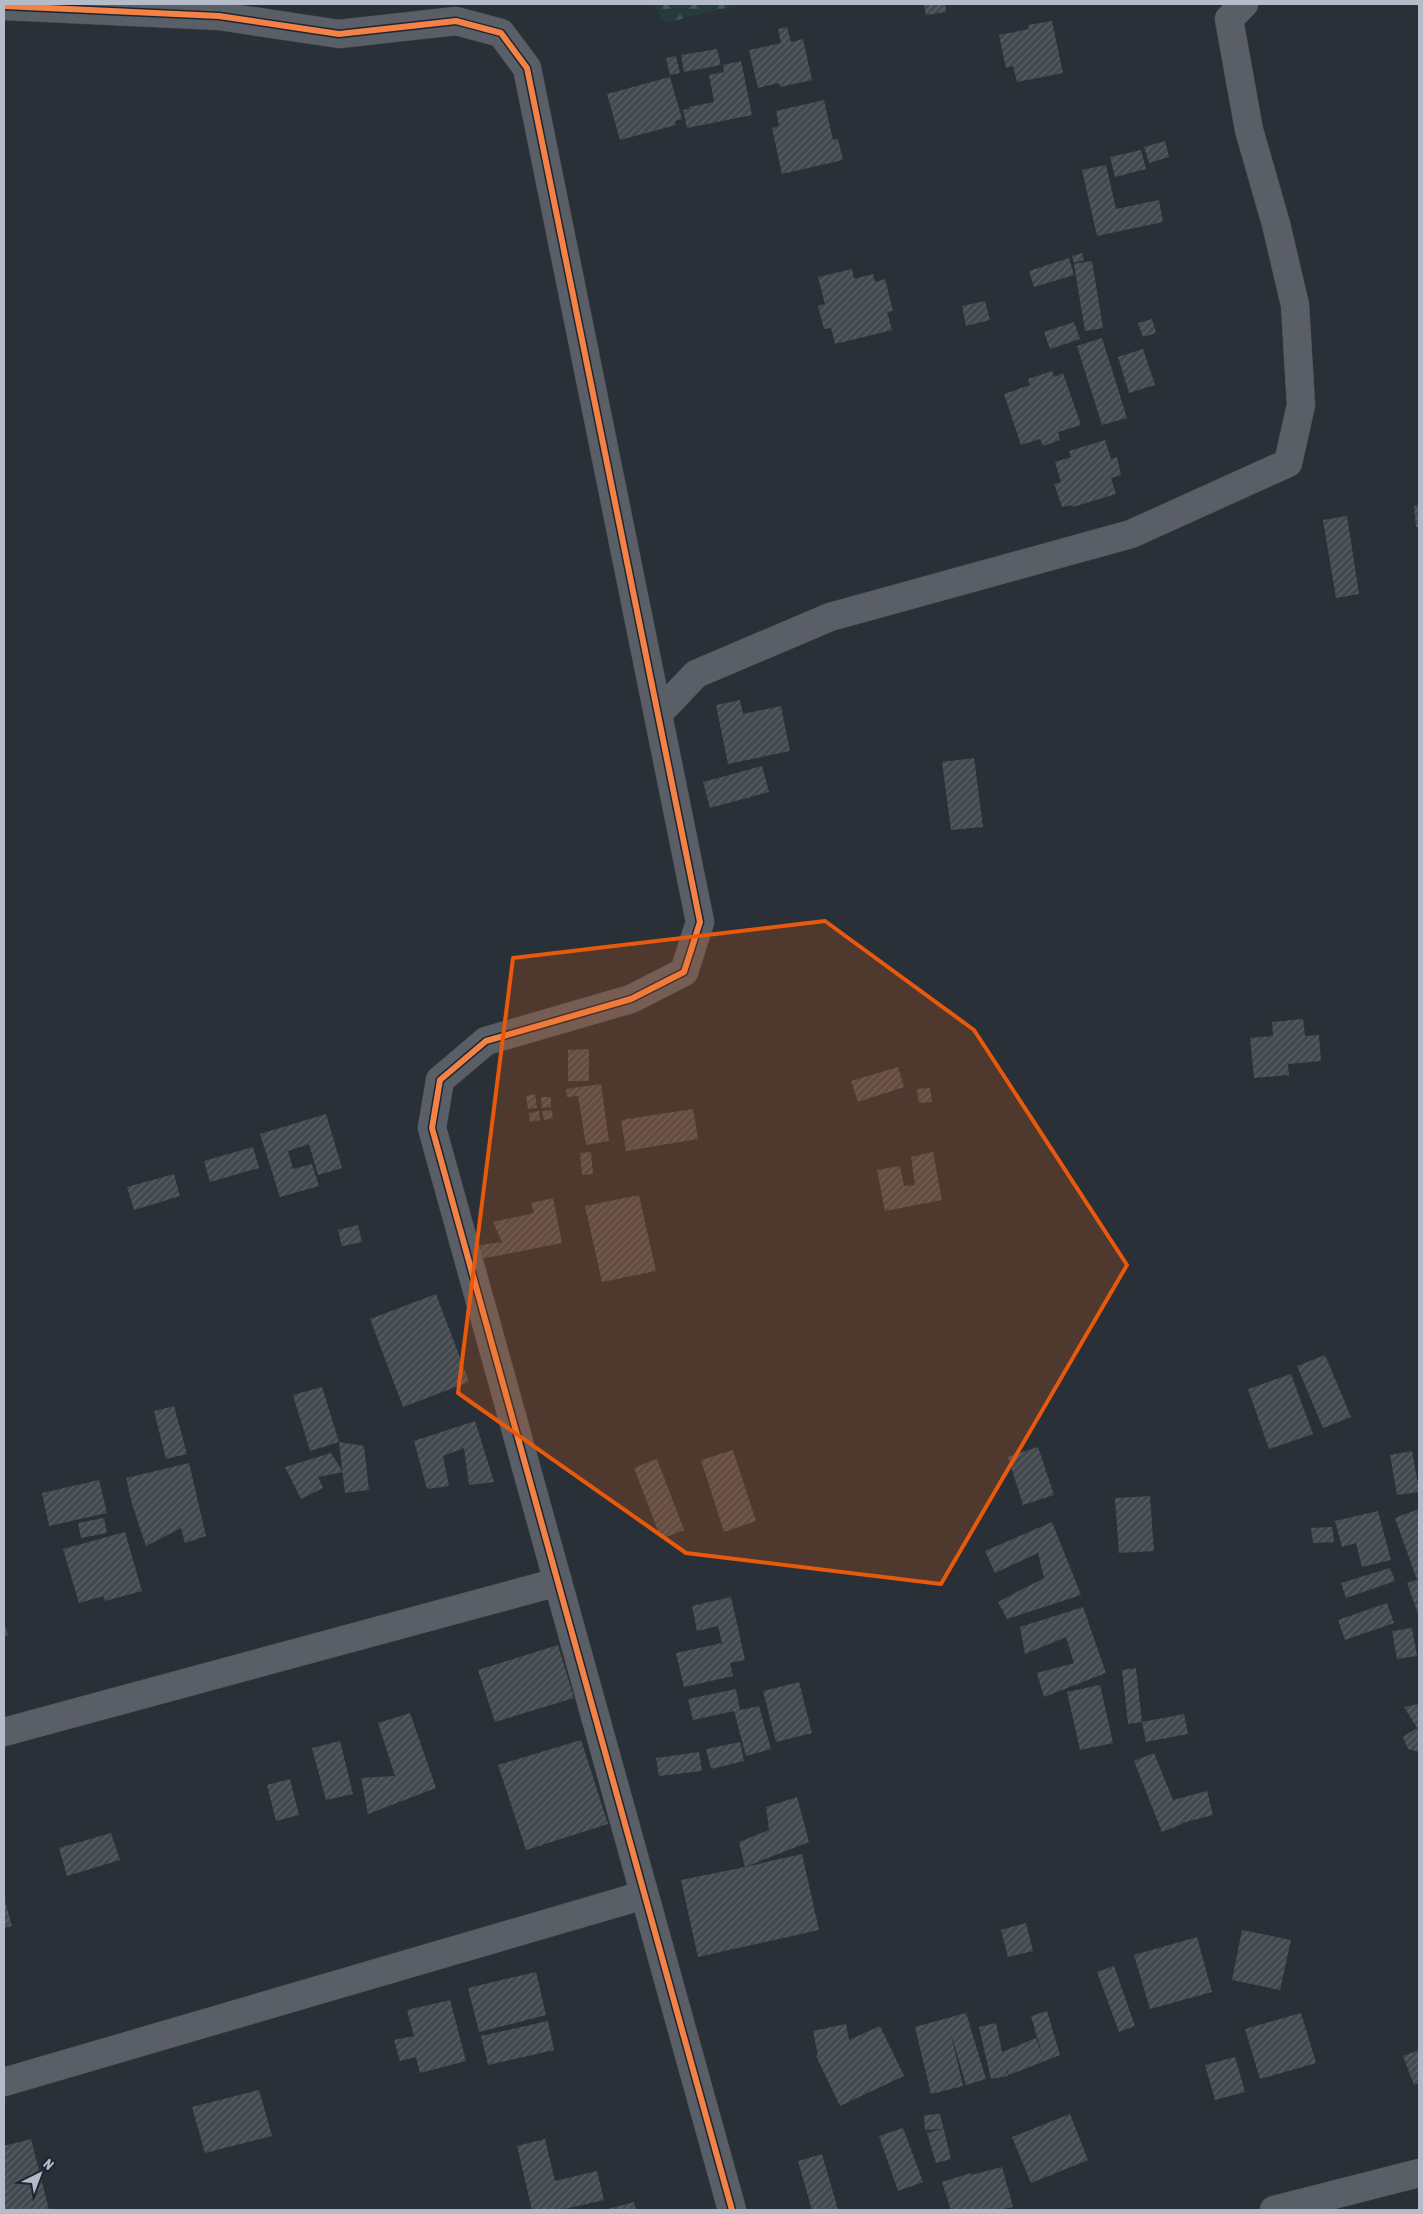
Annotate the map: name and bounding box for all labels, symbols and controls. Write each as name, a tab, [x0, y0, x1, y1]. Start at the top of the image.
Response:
north arrow	[15, 2149, 65, 2199]
text: N	[40, 2156, 57, 2173]

